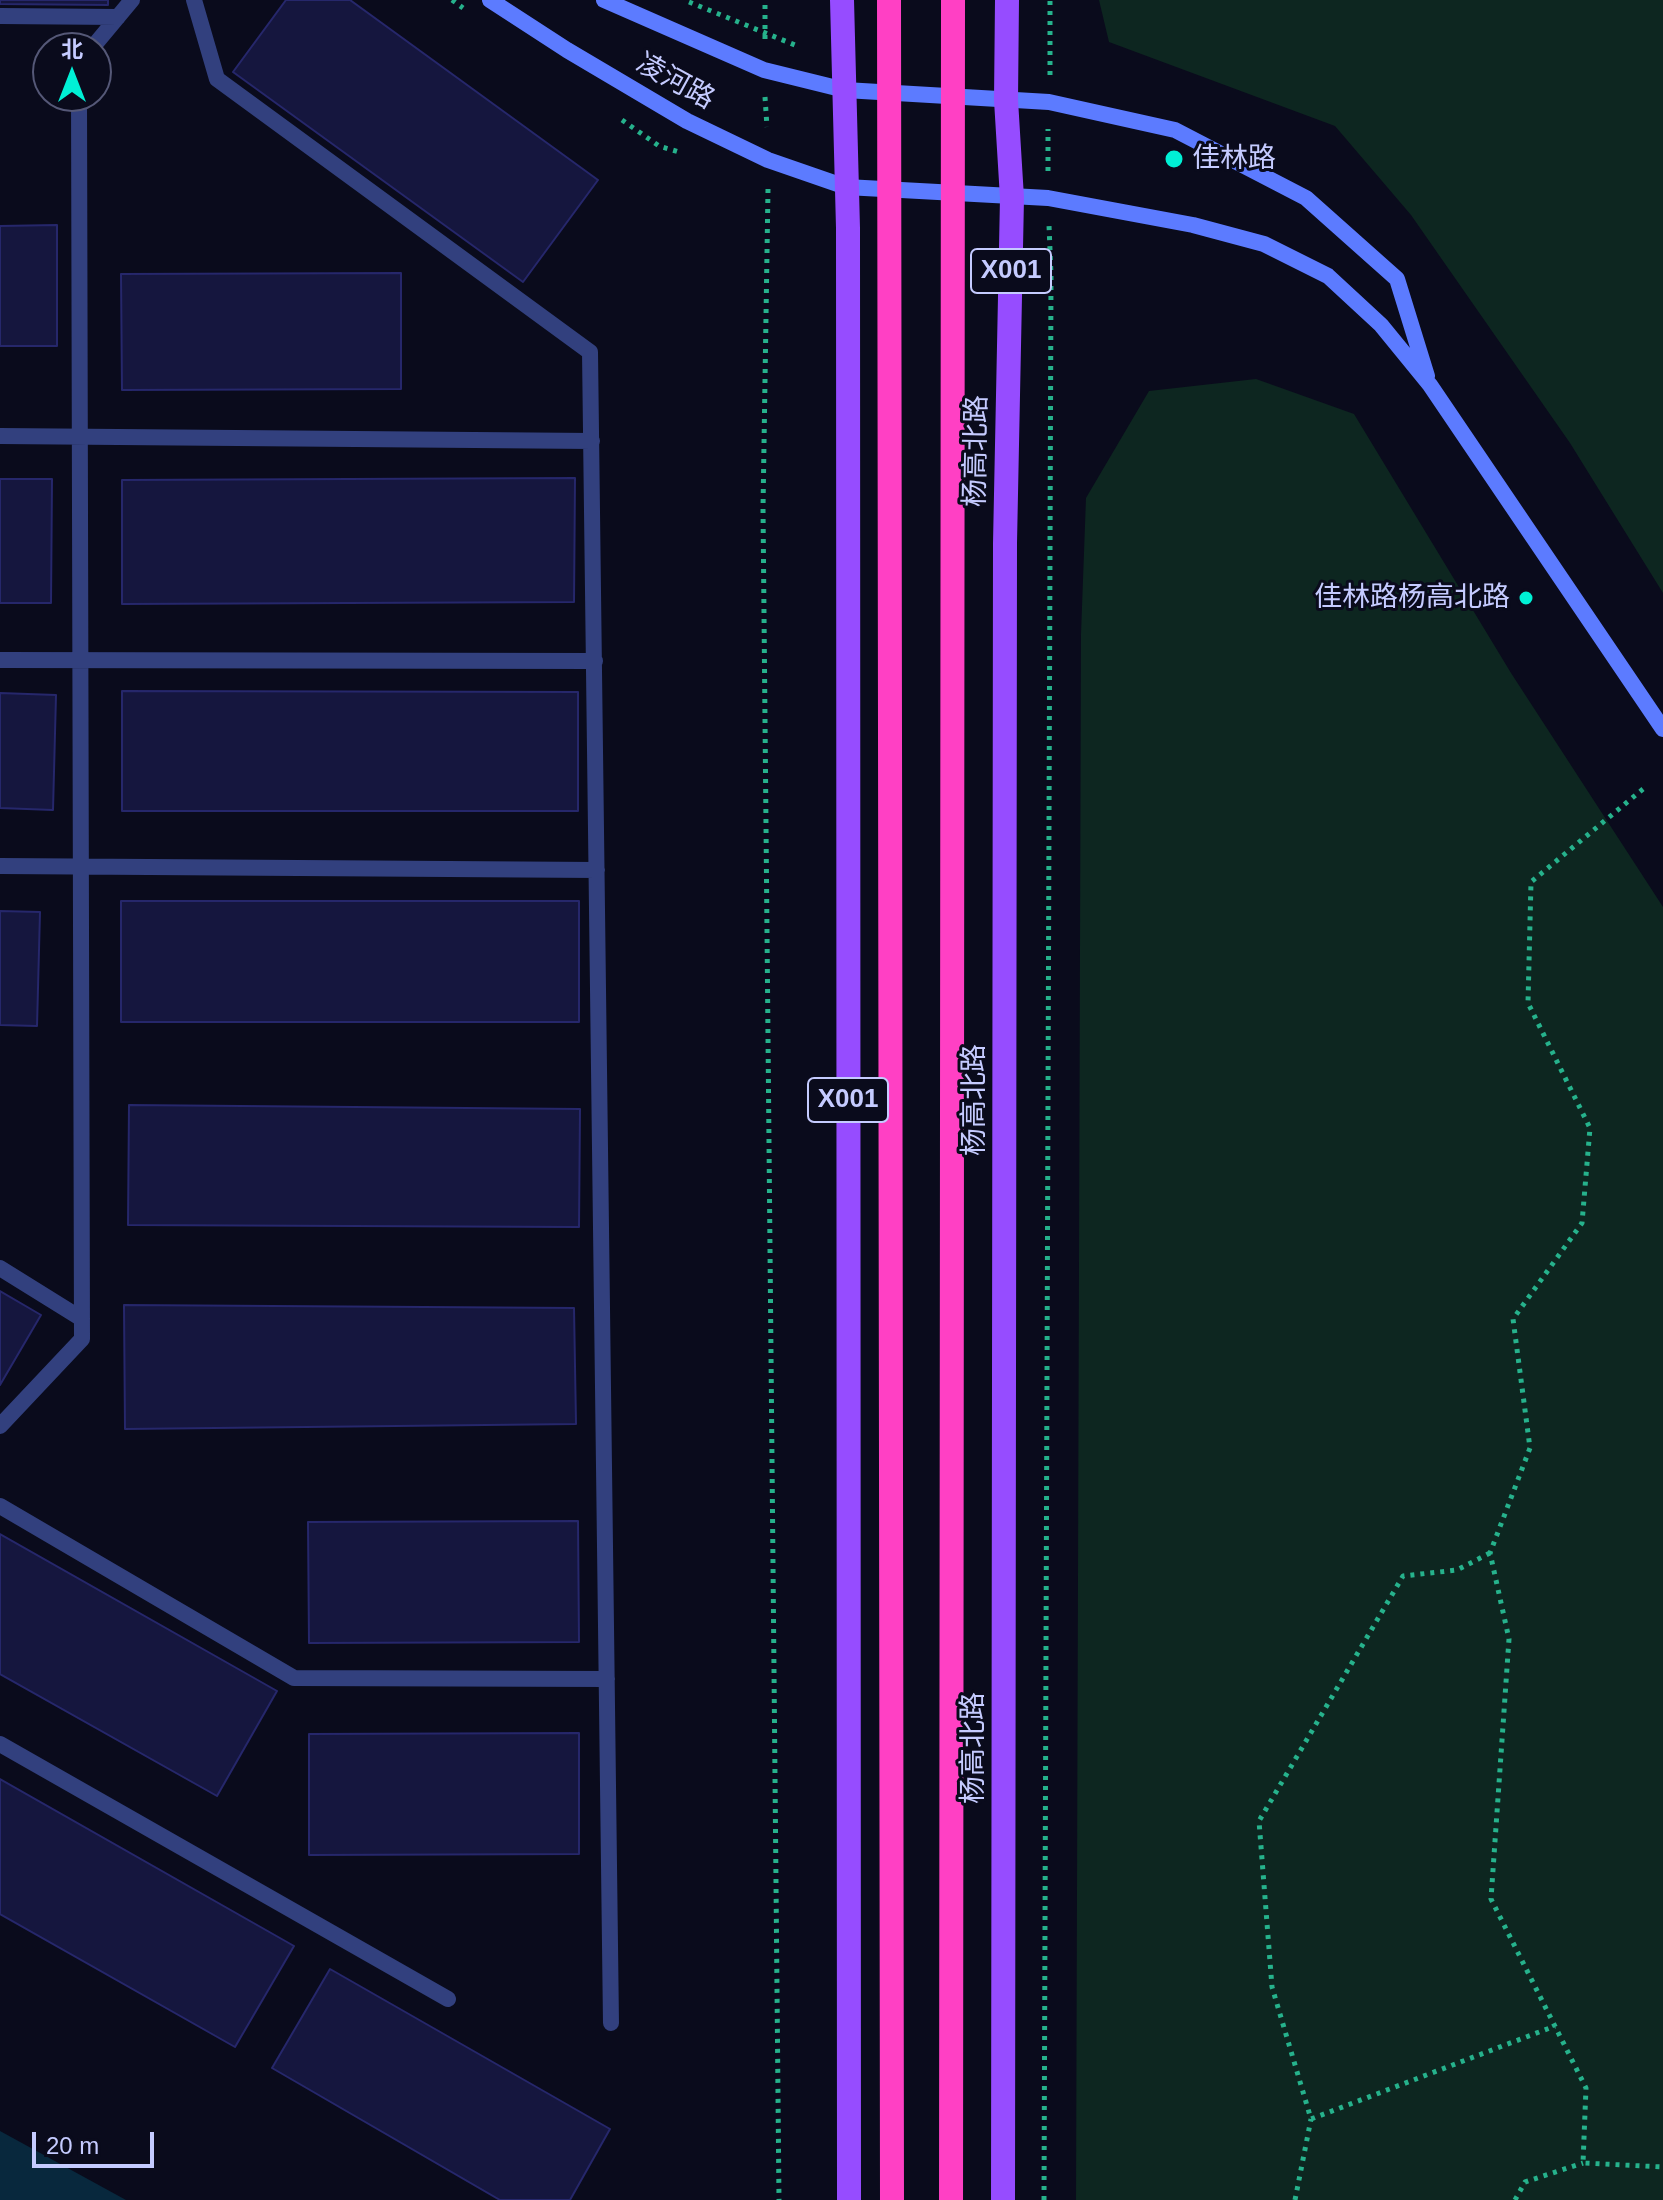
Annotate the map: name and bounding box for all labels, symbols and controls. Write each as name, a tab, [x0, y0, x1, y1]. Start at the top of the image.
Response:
north arrow	[32, 32, 112, 112]
text: 北	[61, 37, 83, 62]
street label: 凌河路	[630, 47, 720, 117]
place label: 佳林路	[1192, 142, 1276, 176]
marker: 佳林路	[1163, 148, 1185, 170]
road number: X001	[971, 249, 1051, 293]
street label: 杨高北路	[959, 395, 995, 507]
place label: 佳林路杨高北路	[1314, 581, 1510, 615]
marker: 佳林路杨高北路	[1517, 589, 1535, 607]
street label: 杨高北路	[958, 1044, 992, 1156]
road number: X001	[808, 1078, 888, 1122]
street label: 杨高北路	[957, 1692, 991, 1804]
scale bar	[36, 2116, 158, 2166]
text: 20 m	[46, 2132, 99, 2159]

